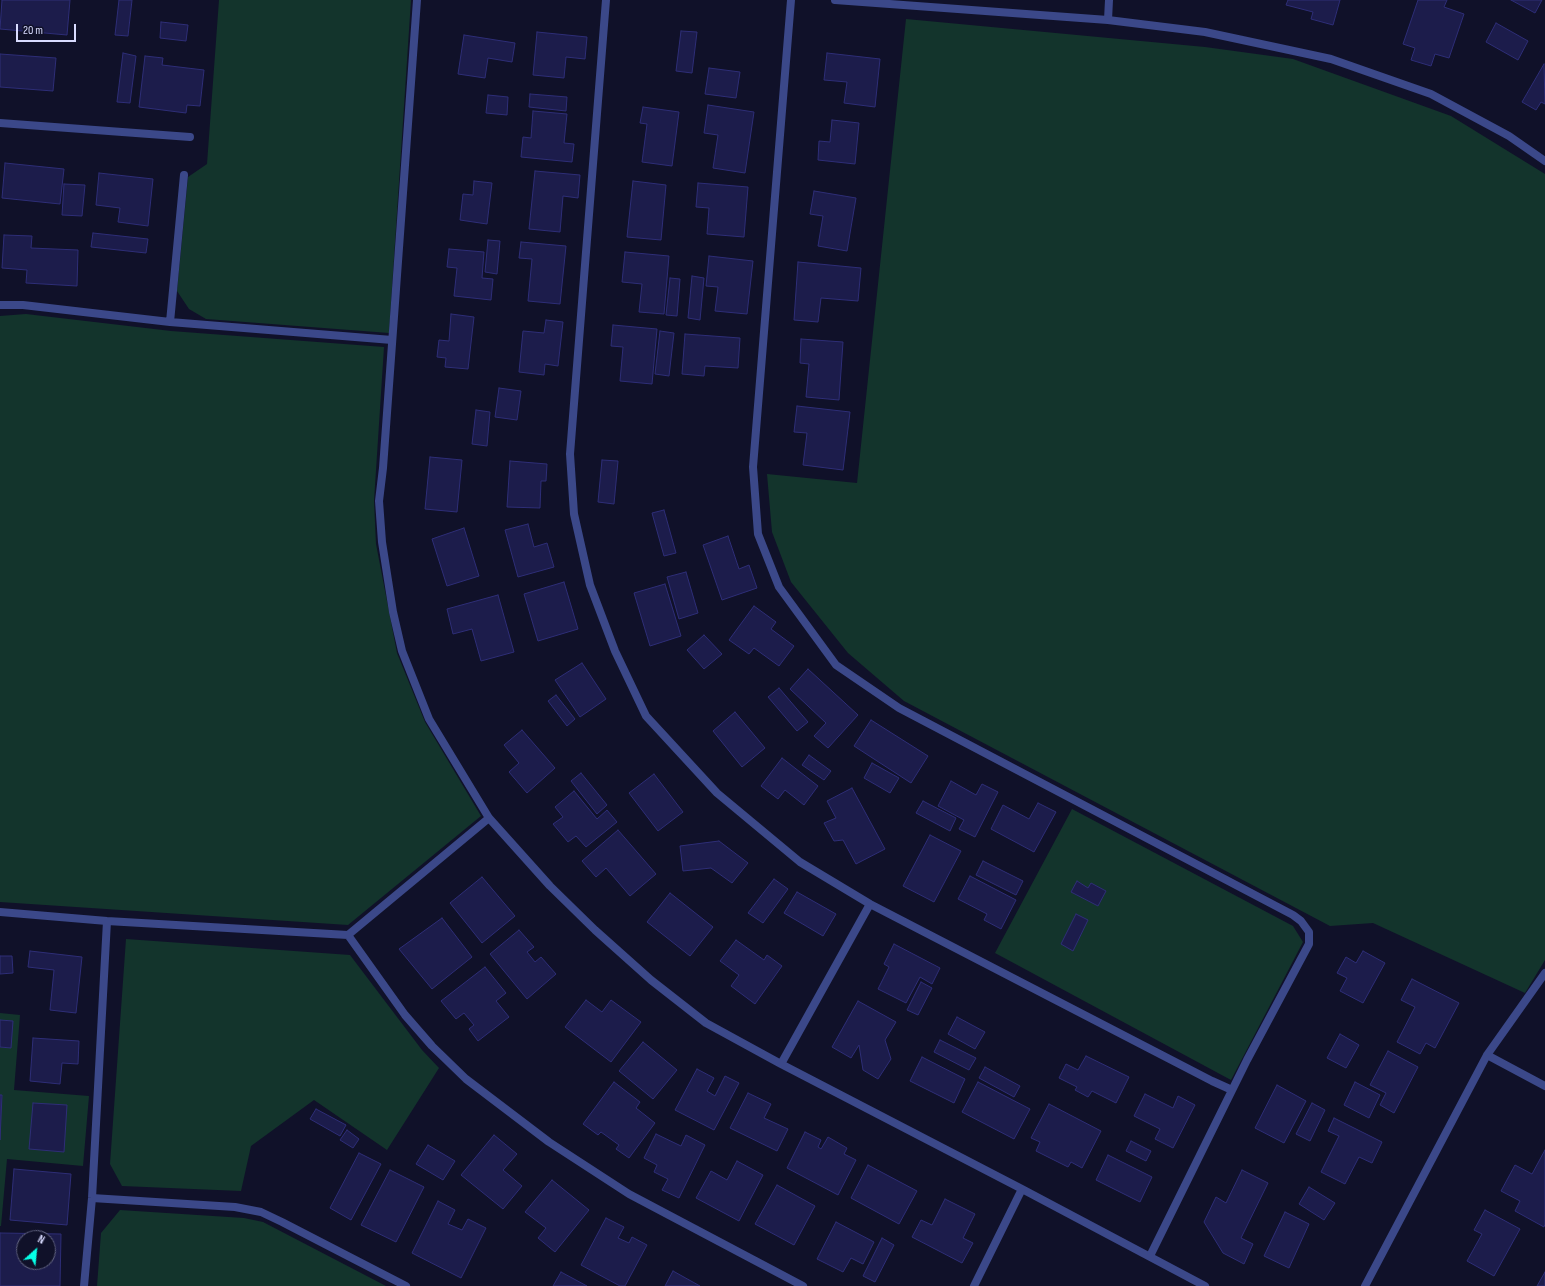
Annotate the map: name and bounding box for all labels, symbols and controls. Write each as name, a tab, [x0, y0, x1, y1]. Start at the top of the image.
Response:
scale bar	[18, 16, 78, 42]
text: 20 m	[23, 23, 43, 38]
north arrow	[16, 1230, 56, 1270]
text: N	[36, 1233, 47, 1247]

